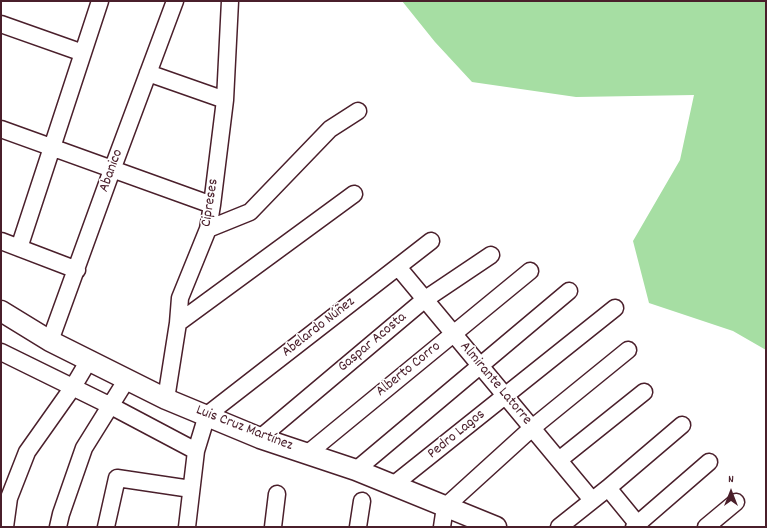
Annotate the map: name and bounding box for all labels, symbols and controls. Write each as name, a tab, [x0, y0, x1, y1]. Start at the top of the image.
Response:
street label: Abanico	[96, 147, 128, 195]
street label: Cipreses	[198, 178, 224, 228]
street label: Abelardo Núñez	[279, 294, 359, 362]
street label: Gaspar Acosta	[335, 309, 411, 377]
street label: Alberto Corro	[373, 338, 445, 402]
street label: Almirante Latorre	[455, 339, 535, 429]
street label: Luis Cruz Martínez	[193, 402, 295, 456]
street label: Pedro Lagos	[425, 406, 489, 464]
north arrow	[711, 472, 751, 512]
text: N	[728, 472, 734, 488]

